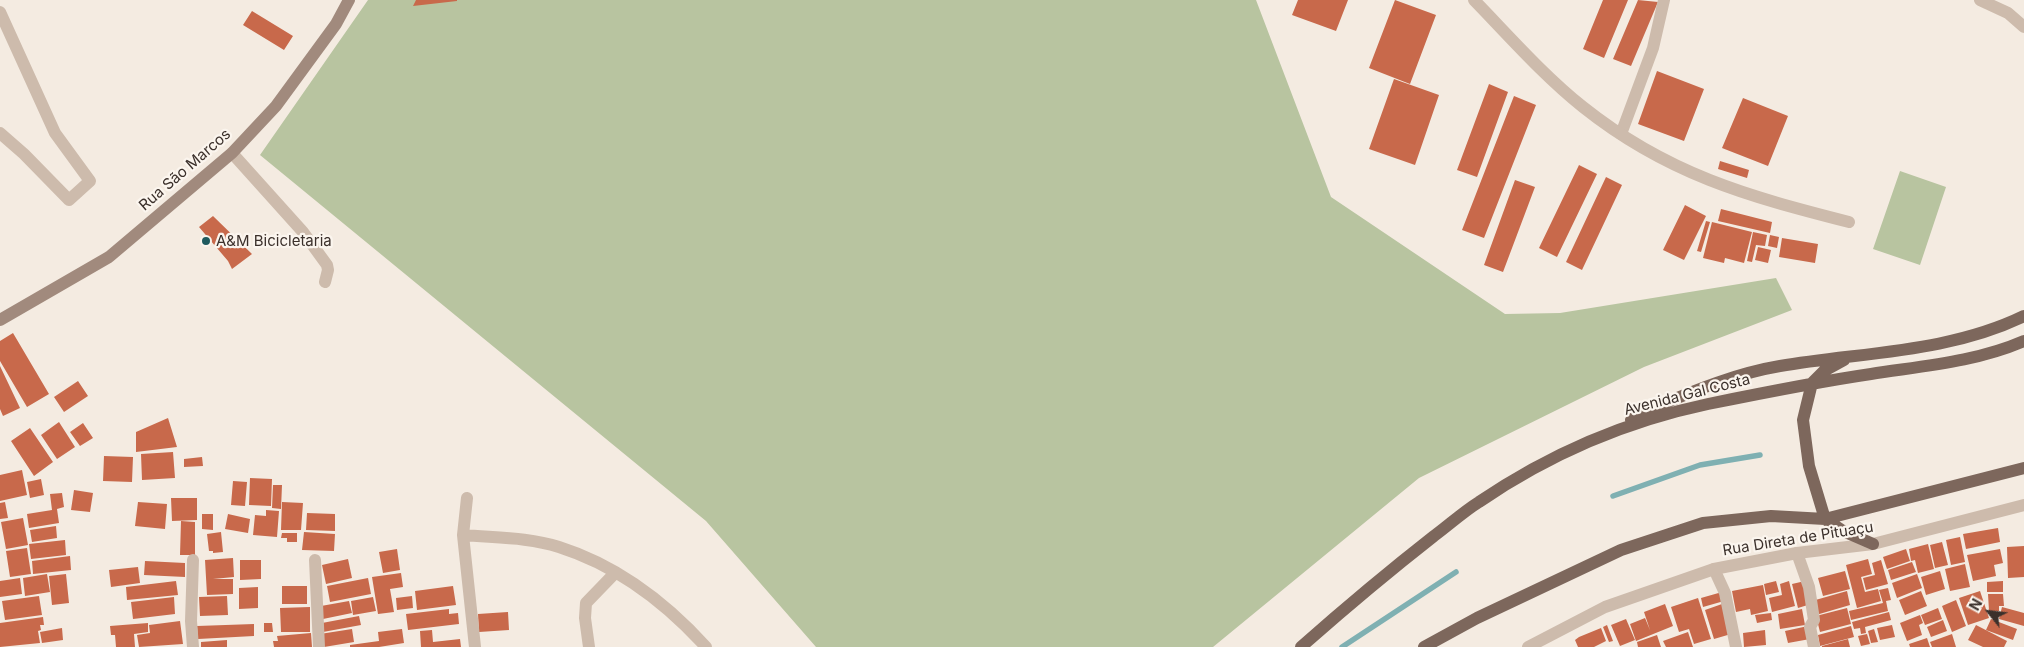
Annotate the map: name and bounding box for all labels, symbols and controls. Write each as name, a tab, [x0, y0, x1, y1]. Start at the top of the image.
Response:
street label: Rua São Marcos	[136, 125, 234, 215]
place label: A&M Bicicletaria	[216, 232, 332, 250]
marker: A&M Bicicletaria	[200, 235, 212, 247]
street label: Avenida Gal Costa	[1622, 371, 1752, 419]
street label: Rua Direta de Pituaçu	[1721, 518, 1875, 560]
north arrow	[1964, 587, 2014, 637]
text: N	[1965, 596, 1985, 613]

